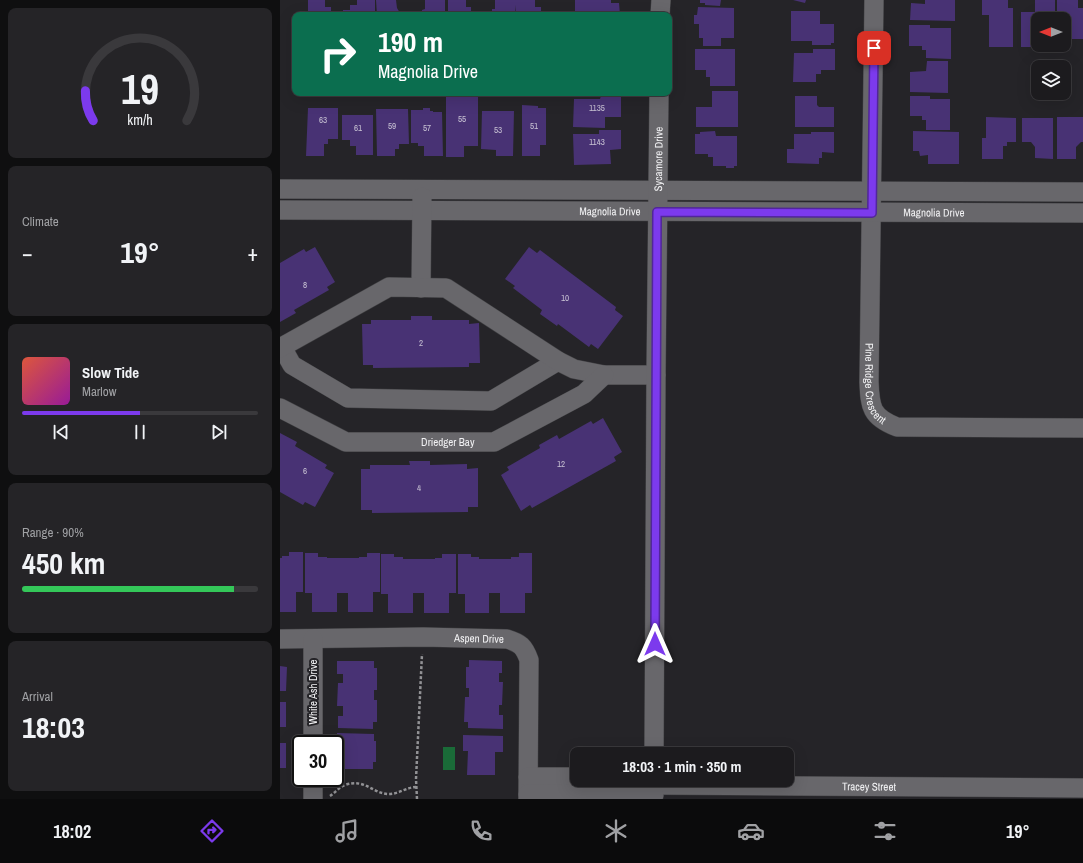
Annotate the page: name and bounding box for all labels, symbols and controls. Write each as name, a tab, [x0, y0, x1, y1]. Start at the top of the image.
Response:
north arrow	[1031, 12, 1071, 52]
map controls	[1031, 12, 1071, 100]
text: 190 m	[378, 23, 443, 61]
icon: right	[312, 28, 364, 80]
pin	[857, 31, 891, 65]
icon: arrive	[863, 37, 885, 59]
text: Magnolia Drive	[378, 59, 478, 84]
button: layers	[1031, 60, 1071, 100]
text: 19	[121, 61, 159, 117]
house number: 1135	[589, 102, 605, 114]
text: km/h	[127, 110, 153, 129]
house number: 55	[458, 113, 466, 125]
house number: 63	[319, 114, 327, 126]
house number: 59	[388, 120, 396, 132]
house number: 51	[530, 120, 538, 132]
house number: 61	[354, 122, 362, 134]
house number: 57	[423, 122, 431, 134]
house number: 53	[494, 124, 502, 136]
street label: Sycamore Drive	[651, 127, 666, 191]
house number: 1143	[589, 136, 605, 148]
street label: Magnolia Drive	[579, 204, 641, 218]
street label: Magnolia Drive	[903, 205, 965, 220]
text: Climate	[22, 213, 59, 230]
text: 19°	[120, 232, 160, 272]
text: −	[22, 238, 33, 268]
text: +	[247, 238, 258, 268]
house number: 8	[303, 279, 307, 291]
house number: 10	[561, 292, 569, 304]
house number: 2	[419, 337, 423, 349]
street label: Pine Ridge Crescent	[862, 343, 889, 427]
text: Slow Tide	[82, 362, 139, 383]
text: Marlow	[82, 383, 116, 400]
icon: previous	[50, 421, 72, 443]
icon: pause	[129, 421, 151, 443]
icon: next	[208, 421, 230, 443]
street label: Driedger Bay	[421, 435, 475, 449]
house number: 12	[557, 458, 565, 470]
house number: 6	[303, 465, 307, 477]
house number: 4	[417, 482, 421, 494]
text: Range · 90%	[22, 524, 84, 541]
text: 450 km	[22, 543, 105, 583]
position arrow	[634, 623, 676, 665]
street label: Aspen Drive	[453, 631, 504, 646]
street label: White Ash Drive	[306, 659, 320, 725]
text: Arrival	[22, 688, 53, 705]
text: 18:03	[22, 707, 85, 747]
speed limit sign: 30	[292, 735, 344, 787]
text: 18:03 · 1 min · 350 m	[623, 756, 741, 777]
street label: Tracey Street	[842, 779, 897, 794]
icon: directions	[198, 817, 226, 845]
icon: music	[333, 817, 361, 845]
icon: phone	[467, 817, 495, 845]
icon: climate	[602, 817, 630, 845]
icon: car	[737, 817, 765, 845]
icon: filters	[871, 817, 899, 845]
text: 18:02	[53, 819, 91, 844]
text: 19°	[1006, 819, 1030, 844]

